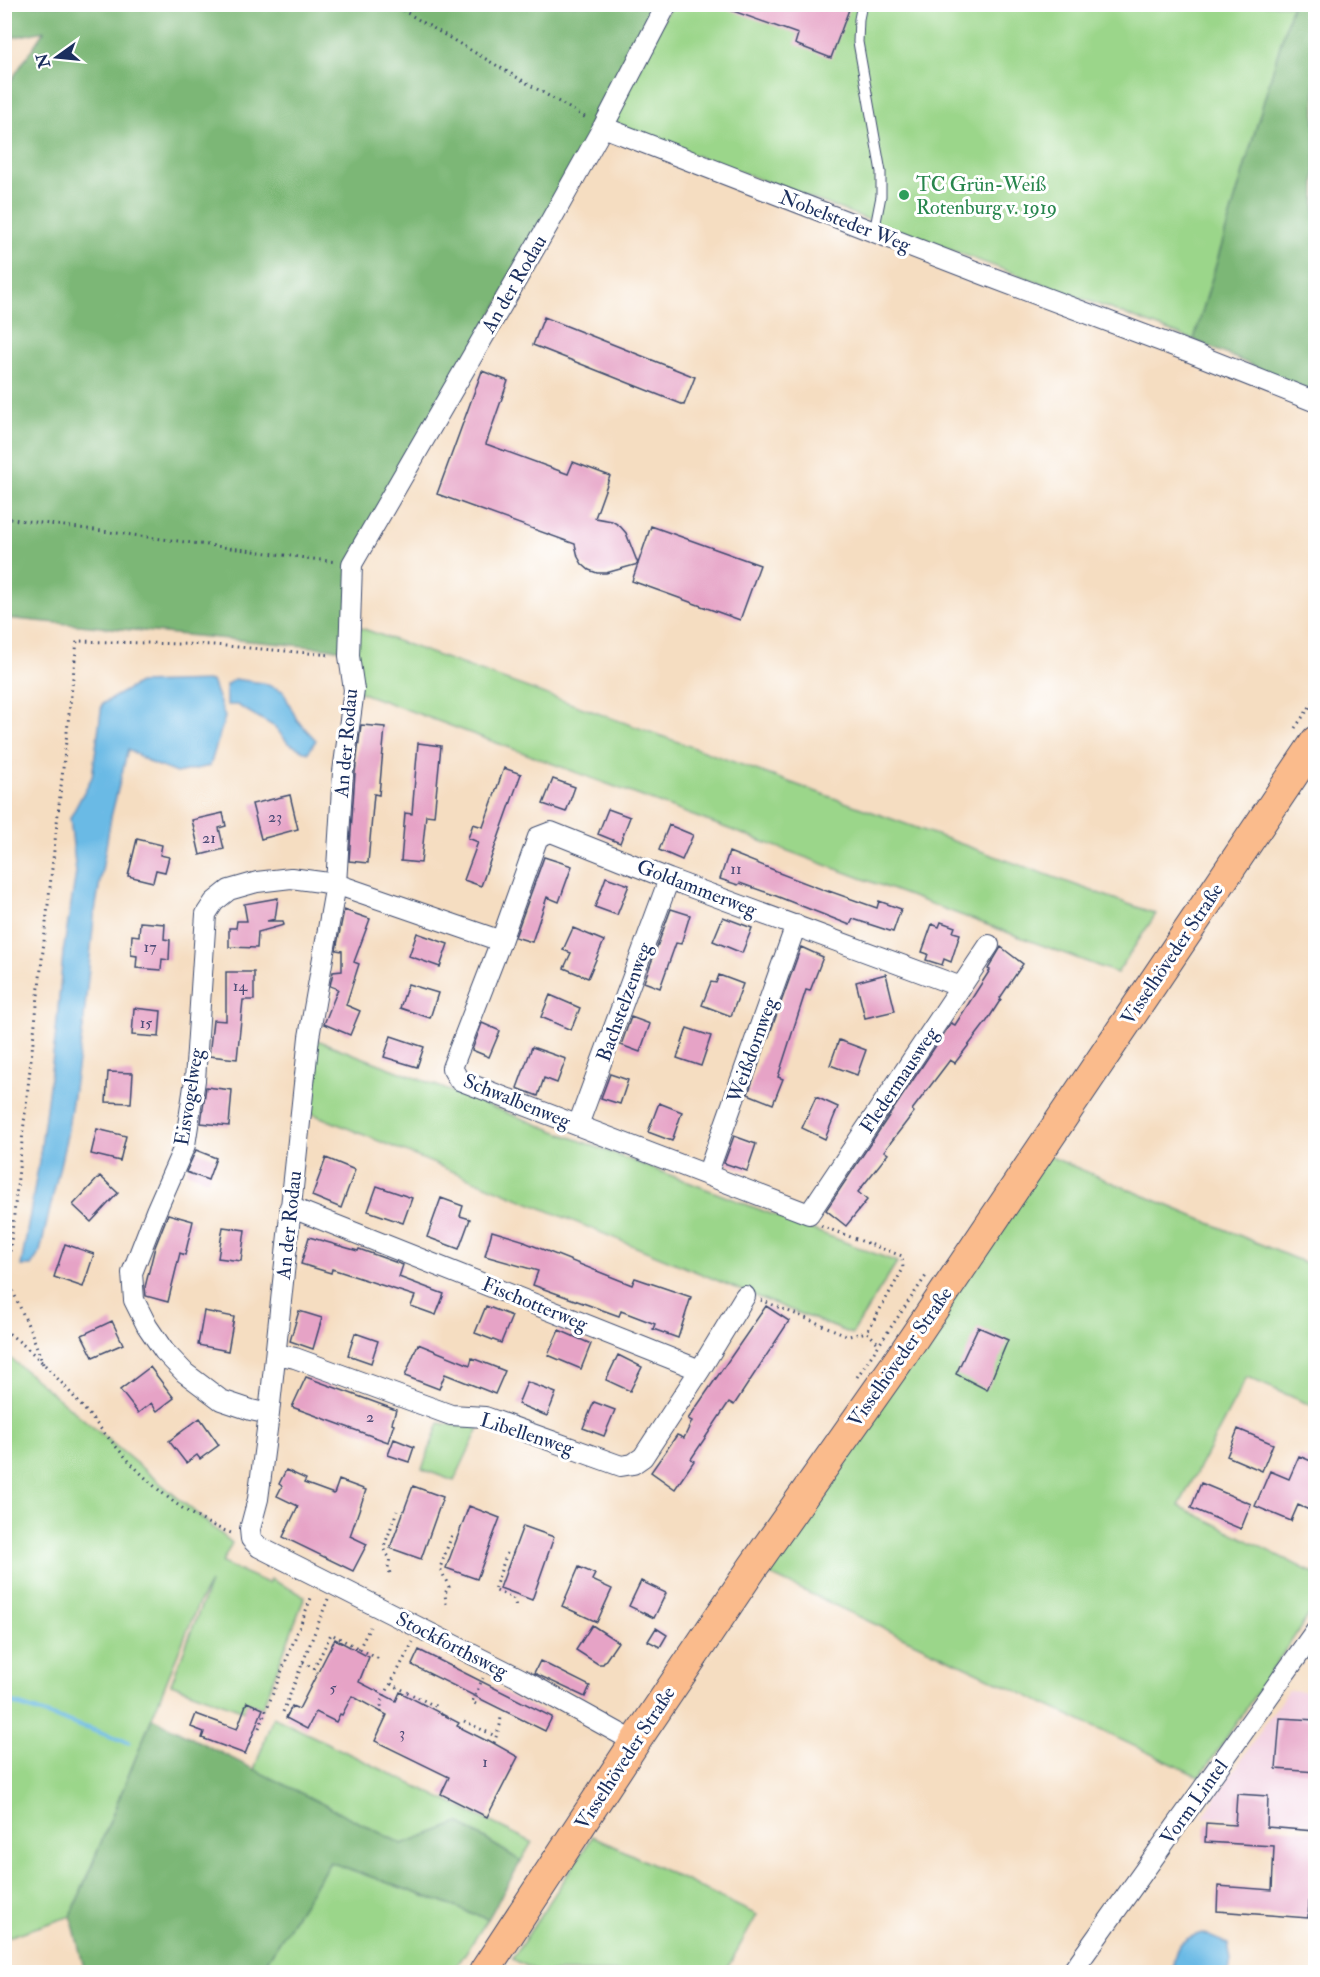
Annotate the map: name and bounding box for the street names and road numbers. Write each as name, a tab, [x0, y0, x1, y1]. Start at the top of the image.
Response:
street label: Nobelsteder Weg	[776, 184, 915, 258]
street label: An der Rodau	[475, 230, 552, 338]
street label: An der Rodau	[329, 687, 363, 800]
street label: Goldammerweg	[633, 854, 762, 923]
street label: Visselhöveder Straße	[1115, 878, 1229, 1030]
street label: Bachstelzenweg	[591, 938, 658, 1065]
street label: Weißdornweg	[721, 993, 783, 1107]
street label: Fledermausweg	[854, 1021, 944, 1138]
street label: Eisvogelweg	[169, 1045, 209, 1147]
street label: Schwalbenweg	[460, 1068, 575, 1134]
street label: An der Rodau	[271, 1169, 307, 1282]
street label: Fischotterweg	[478, 1271, 593, 1337]
street label: Visselhöveder Straße	[842, 1282, 958, 1432]
street label: Libellenweg	[477, 1407, 578, 1461]
street label: Stockforthsweg	[392, 1606, 513, 1684]
street label: Visselhöveder Straße	[569, 1682, 681, 1834]
street label: Vorm Lintel	[1155, 1754, 1233, 1850]

